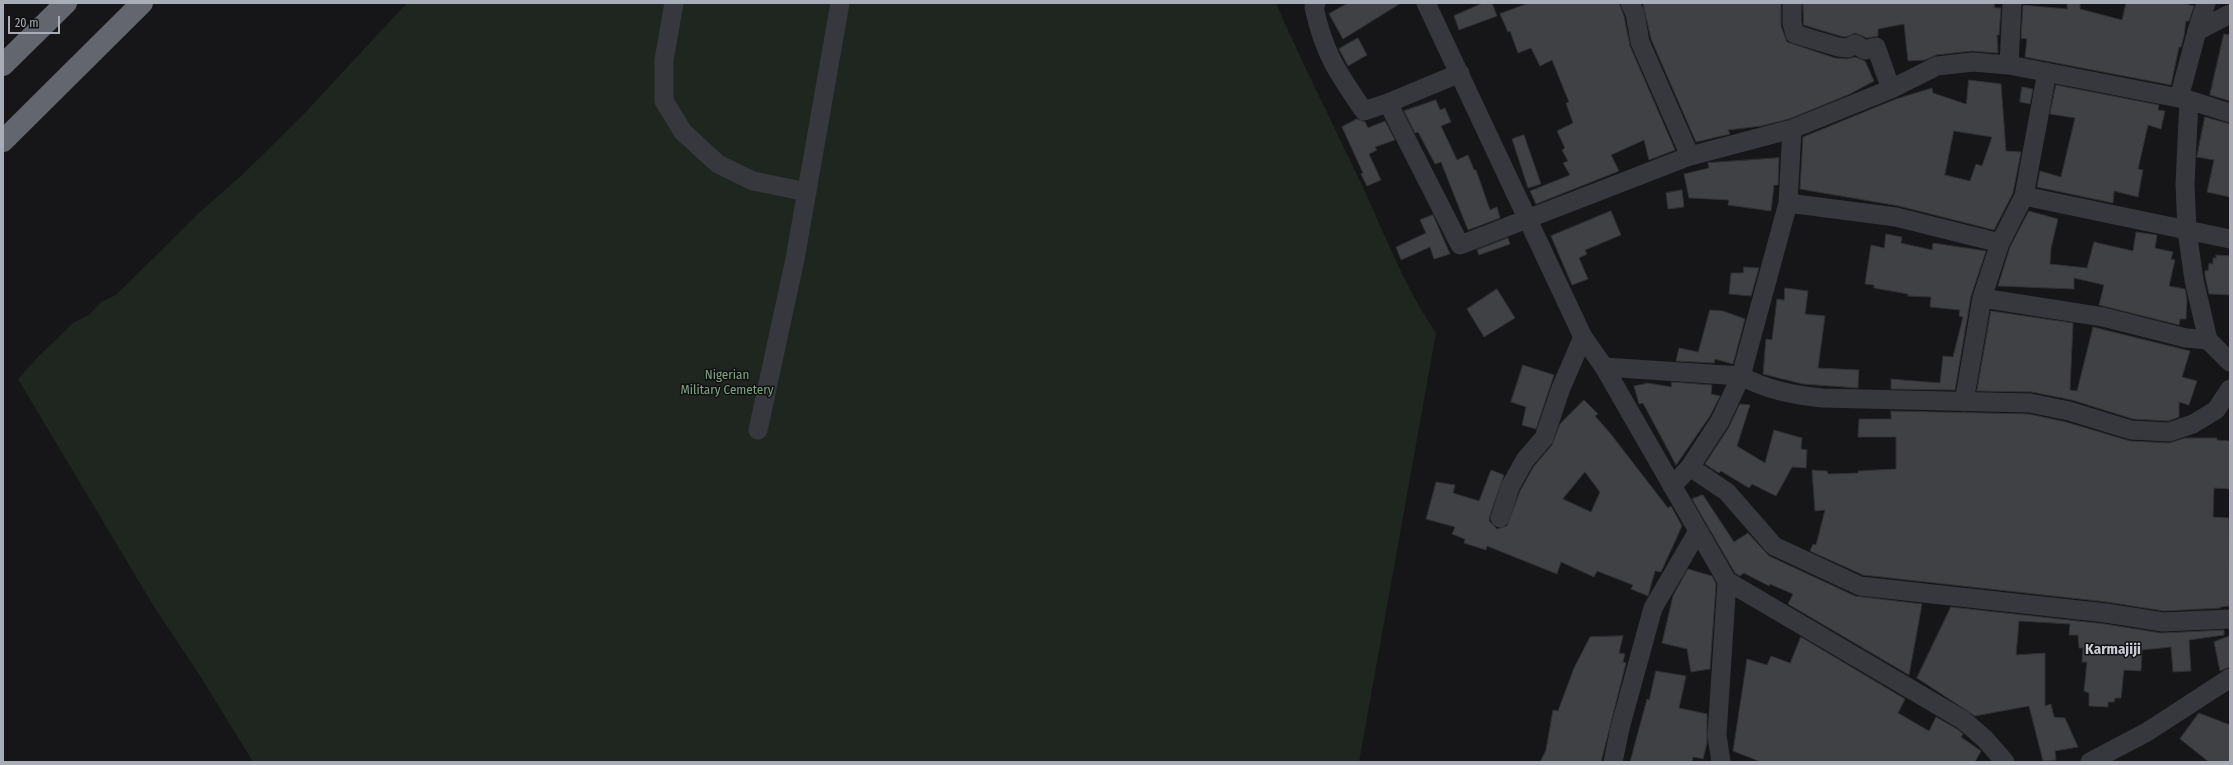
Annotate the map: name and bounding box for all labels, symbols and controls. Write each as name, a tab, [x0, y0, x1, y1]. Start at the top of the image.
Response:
scale bar	[10, 8, 62, 34]
text: 20 m	[15, 16, 39, 30]
park label: Nigerian Military Cemetery	[680, 367, 774, 398]
district label: Karmajiji	[2085, 641, 2141, 659]

